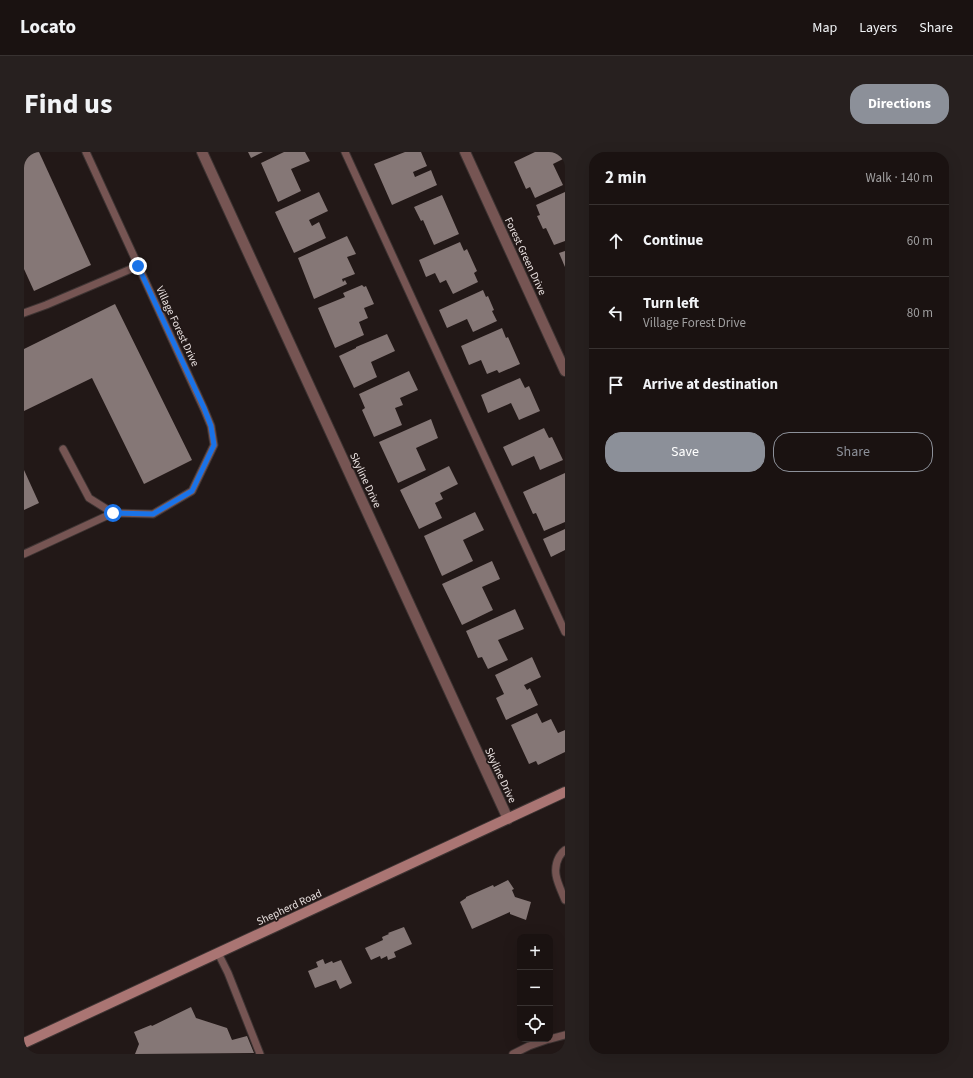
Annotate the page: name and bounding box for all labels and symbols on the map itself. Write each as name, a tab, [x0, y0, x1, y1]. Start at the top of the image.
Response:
street label: Forest Green Drive	[501, 215, 550, 298]
route end	[129, 257, 147, 275]
street label: Village Forest Drive	[152, 284, 203, 369]
street label: Skyline Drive	[346, 450, 385, 511]
route start	[104, 504, 122, 522]
street label: Skyline Drive	[481, 745, 520, 806]
street label: Shepherd Road	[254, 886, 324, 929]

